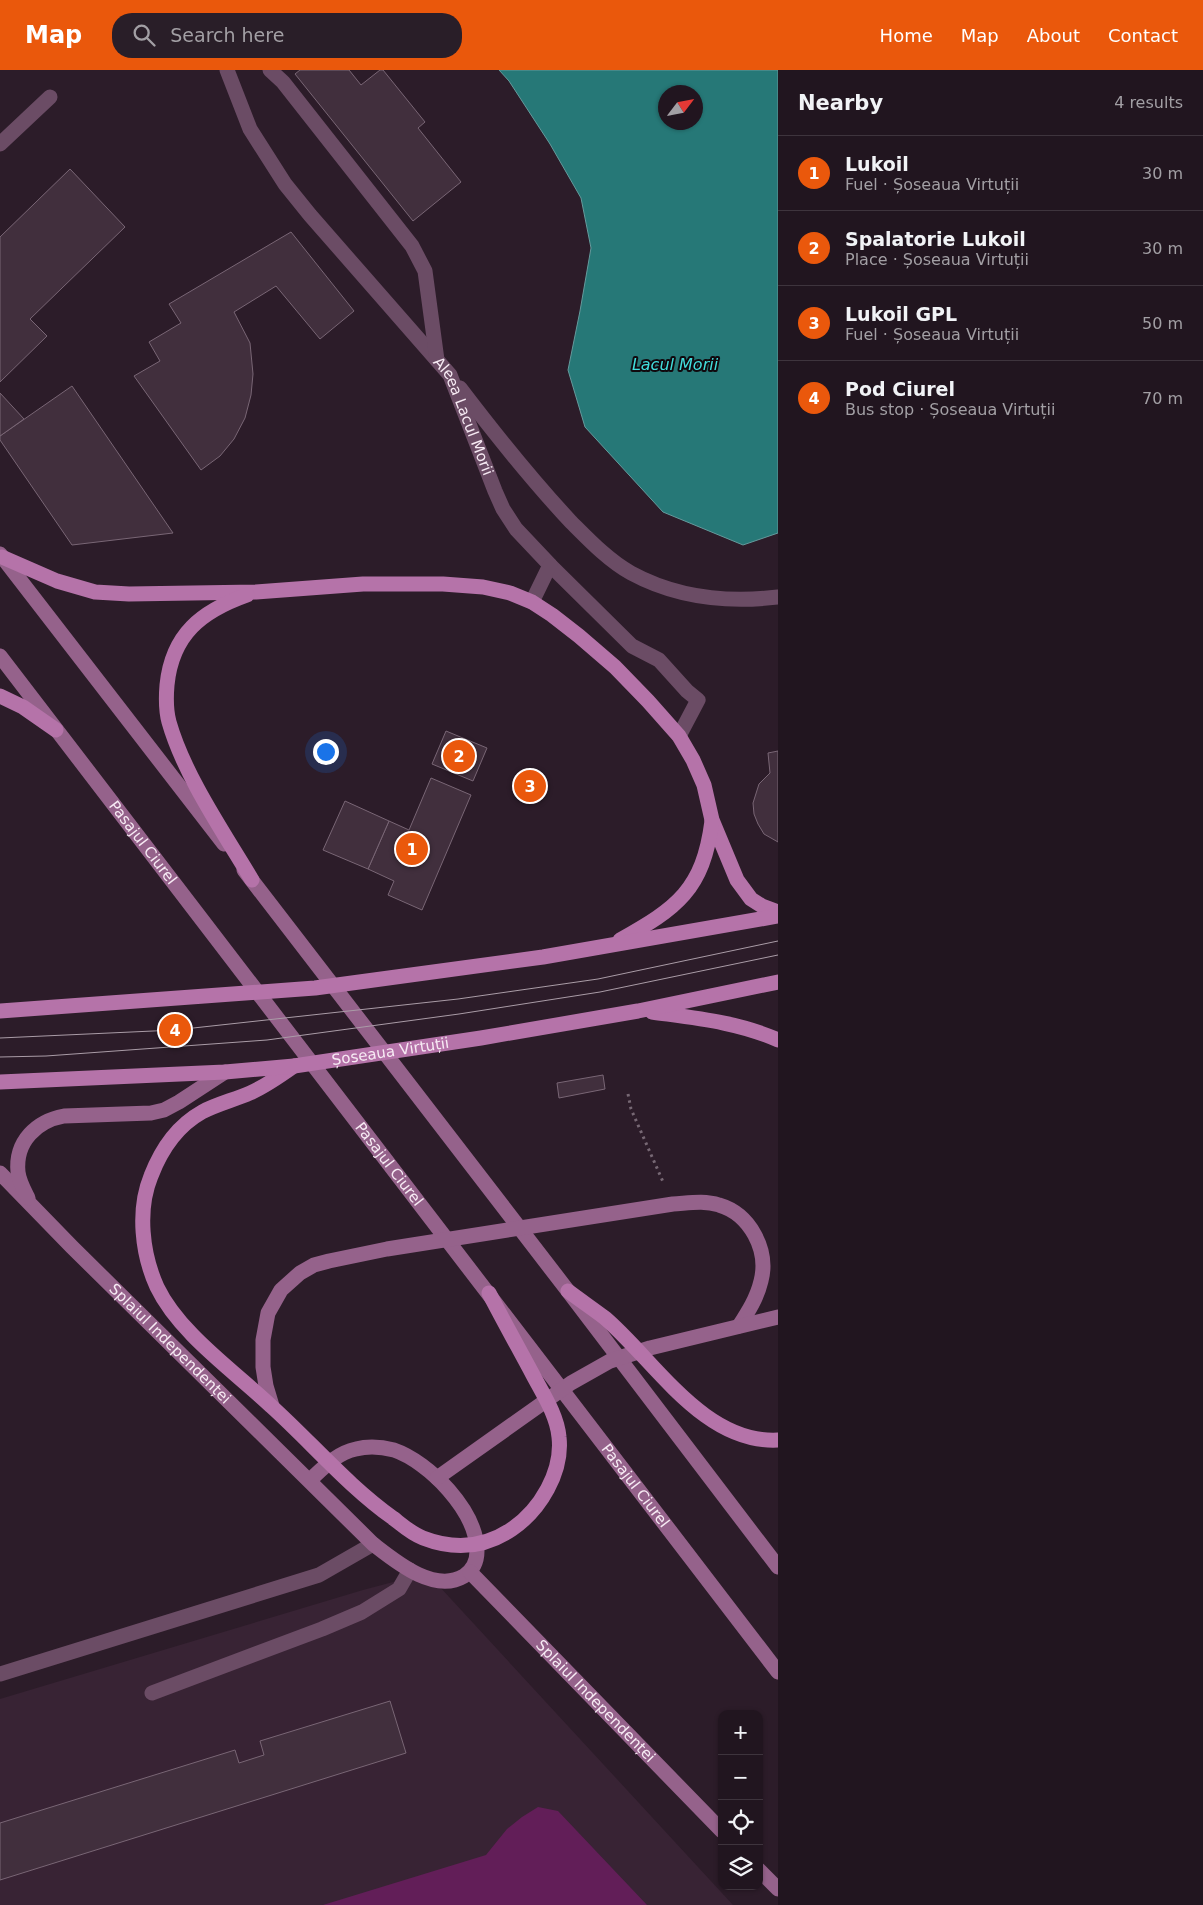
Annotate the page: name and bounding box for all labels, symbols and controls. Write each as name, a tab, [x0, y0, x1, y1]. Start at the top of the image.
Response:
search box	[112, 13, 462, 58]
text: Map	[25, 21, 82, 49]
icon: search	[130, 21, 158, 49]
text: Search here	[170, 24, 284, 46]
text: Home	[880, 25, 933, 46]
text: Map	[961, 25, 999, 46]
text: About	[1027, 25, 1080, 46]
text: Contact	[1108, 25, 1178, 46]
north arrow	[658, 85, 703, 130]
text: Nearby	[798, 91, 883, 115]
text: 4 results	[1114, 93, 1183, 112]
text: Lukoil	[845, 153, 909, 175]
text: 1	[808, 164, 820, 183]
text: 30 m	[1142, 164, 1183, 183]
text: Fuel · Șoseaua Virtuții	[845, 175, 1019, 194]
text: Spalatorie Lukoil	[845, 228, 1026, 250]
text: 2	[808, 239, 820, 258]
text: 30 m	[1142, 239, 1183, 258]
text: Place · Șoseaua Virtuții	[845, 250, 1029, 269]
text: Lukoil GPL	[845, 303, 957, 325]
text: 3	[808, 314, 820, 333]
text: 50 m	[1142, 314, 1183, 333]
text: Fuel · Șoseaua Virtuții	[845, 325, 1019, 344]
street label: Aleea Lacul Morii	[429, 353, 497, 478]
water label: Lacul Morii	[632, 355, 719, 374]
text: Pod Ciurel	[845, 378, 955, 400]
text: 4	[808, 389, 820, 408]
text: 70 m	[1142, 389, 1183, 408]
text: Bus stop · Șoseaua Virtuții	[845, 400, 1056, 419]
pin: 2	[443, 737, 475, 775]
your location	[313, 739, 339, 765]
pin: 3	[514, 767, 546, 805]
street label: Pasajul Ciurel	[105, 797, 181, 888]
pin: 1	[396, 830, 428, 868]
pin: 4	[159, 1011, 191, 1049]
street label: Șoseaua Virtuții	[331, 1034, 450, 1069]
street label: Pasajul Ciurel	[351, 1119, 427, 1210]
street label: Splaiul Independenței	[105, 1280, 235, 1408]
street label: Pasajul Ciurel	[598, 1440, 673, 1531]
street label: Splaiul Independenței	[532, 1636, 659, 1766]
map controls	[718, 1710, 763, 1890]
button: +	[718, 1710, 763, 1755]
button: −	[718, 1755, 763, 1800]
button: locate	[718, 1800, 763, 1845]
button: layers	[718, 1845, 763, 1890]

